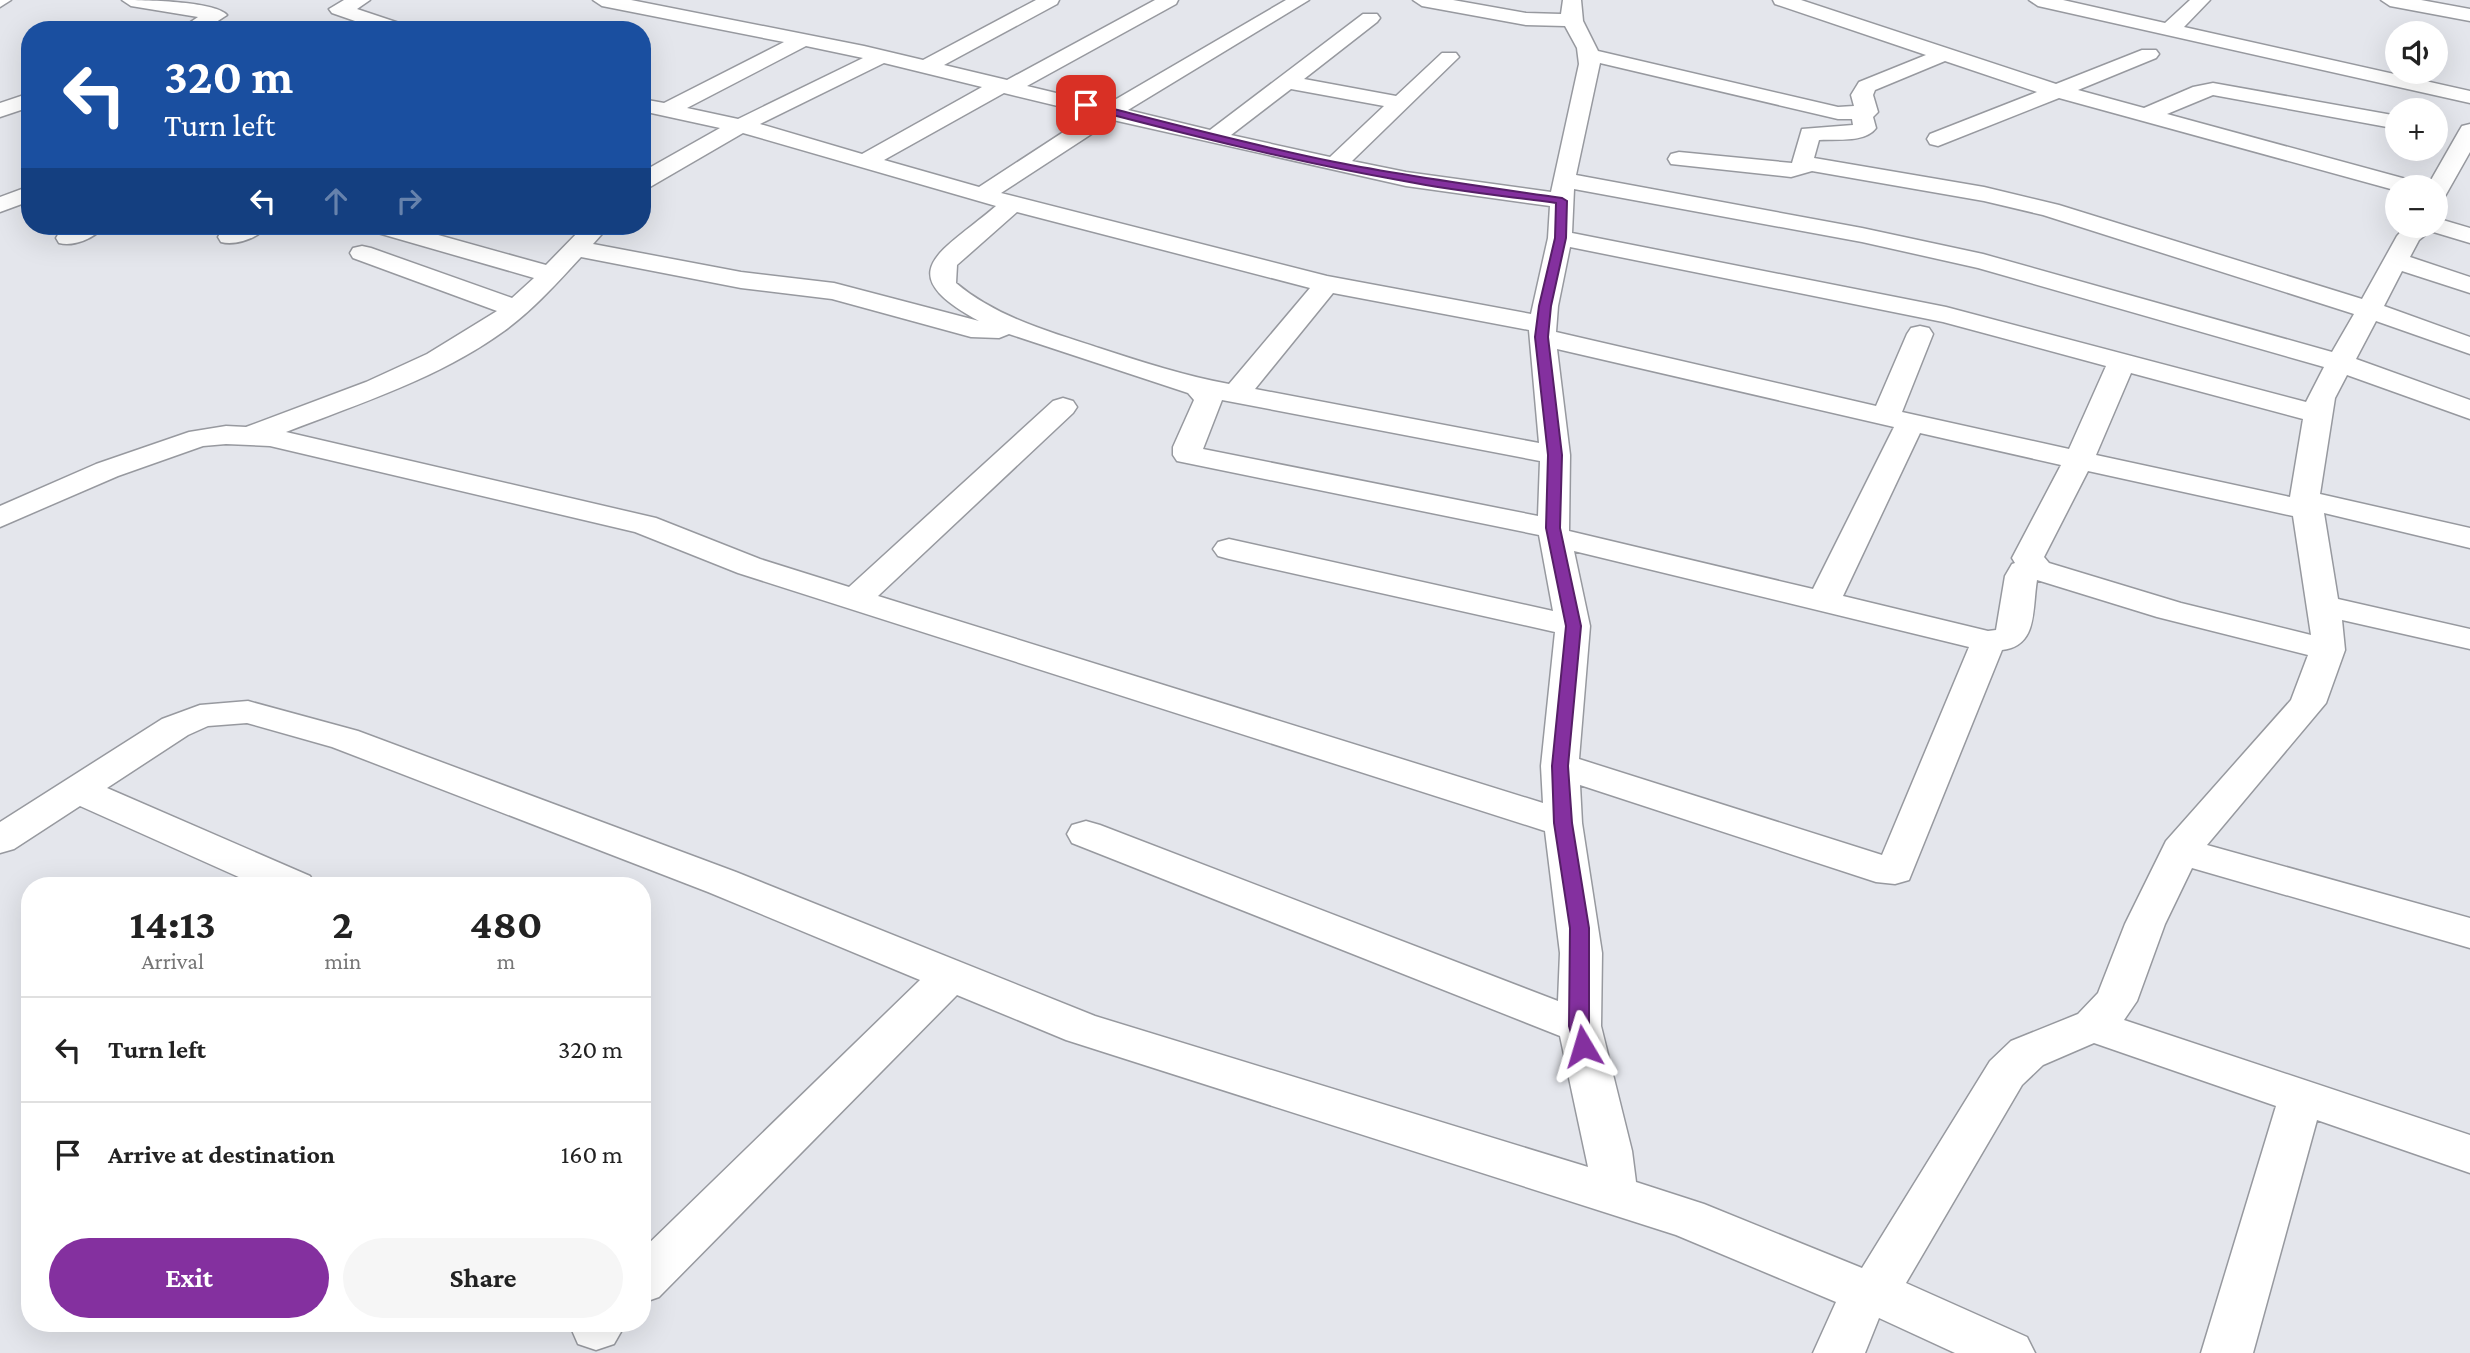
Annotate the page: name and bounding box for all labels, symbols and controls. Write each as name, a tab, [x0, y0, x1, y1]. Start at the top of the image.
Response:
map controls	[2385, 21, 2448, 238]
button: sound	[2385, 21, 2448, 84]
icon: left	[49, 49, 140, 140]
text: 320 m	[164, 49, 293, 104]
pin	[1056, 75, 1116, 135]
icon: arrive	[1067, 86, 1105, 124]
button: +	[2385, 98, 2448, 161]
text: Turn left	[164, 107, 275, 143]
button: −	[2385, 175, 2448, 238]
icon: left	[244, 182, 282, 220]
icon: ahead	[317, 182, 355, 220]
icon: right	[390, 182, 428, 220]
text: 14:13	[130, 900, 216, 947]
text: 2	[332, 900, 354, 947]
text: 480	[470, 900, 542, 947]
text: Arrival	[141, 948, 204, 974]
text: min	[324, 948, 361, 974]
text: m	[497, 948, 515, 974]
position arrow	[1546, 1009, 1620, 1083]
icon: left	[49, 1031, 87, 1069]
text: Turn left	[108, 1035, 206, 1064]
text: 320 m	[558, 1035, 623, 1064]
icon: arrive	[49, 1136, 87, 1174]
text: Arrive at destination	[108, 1140, 335, 1169]
text: 160 m	[561, 1140, 623, 1169]
button: Exit	[49, 1238, 329, 1318]
button: Share	[343, 1238, 623, 1318]

